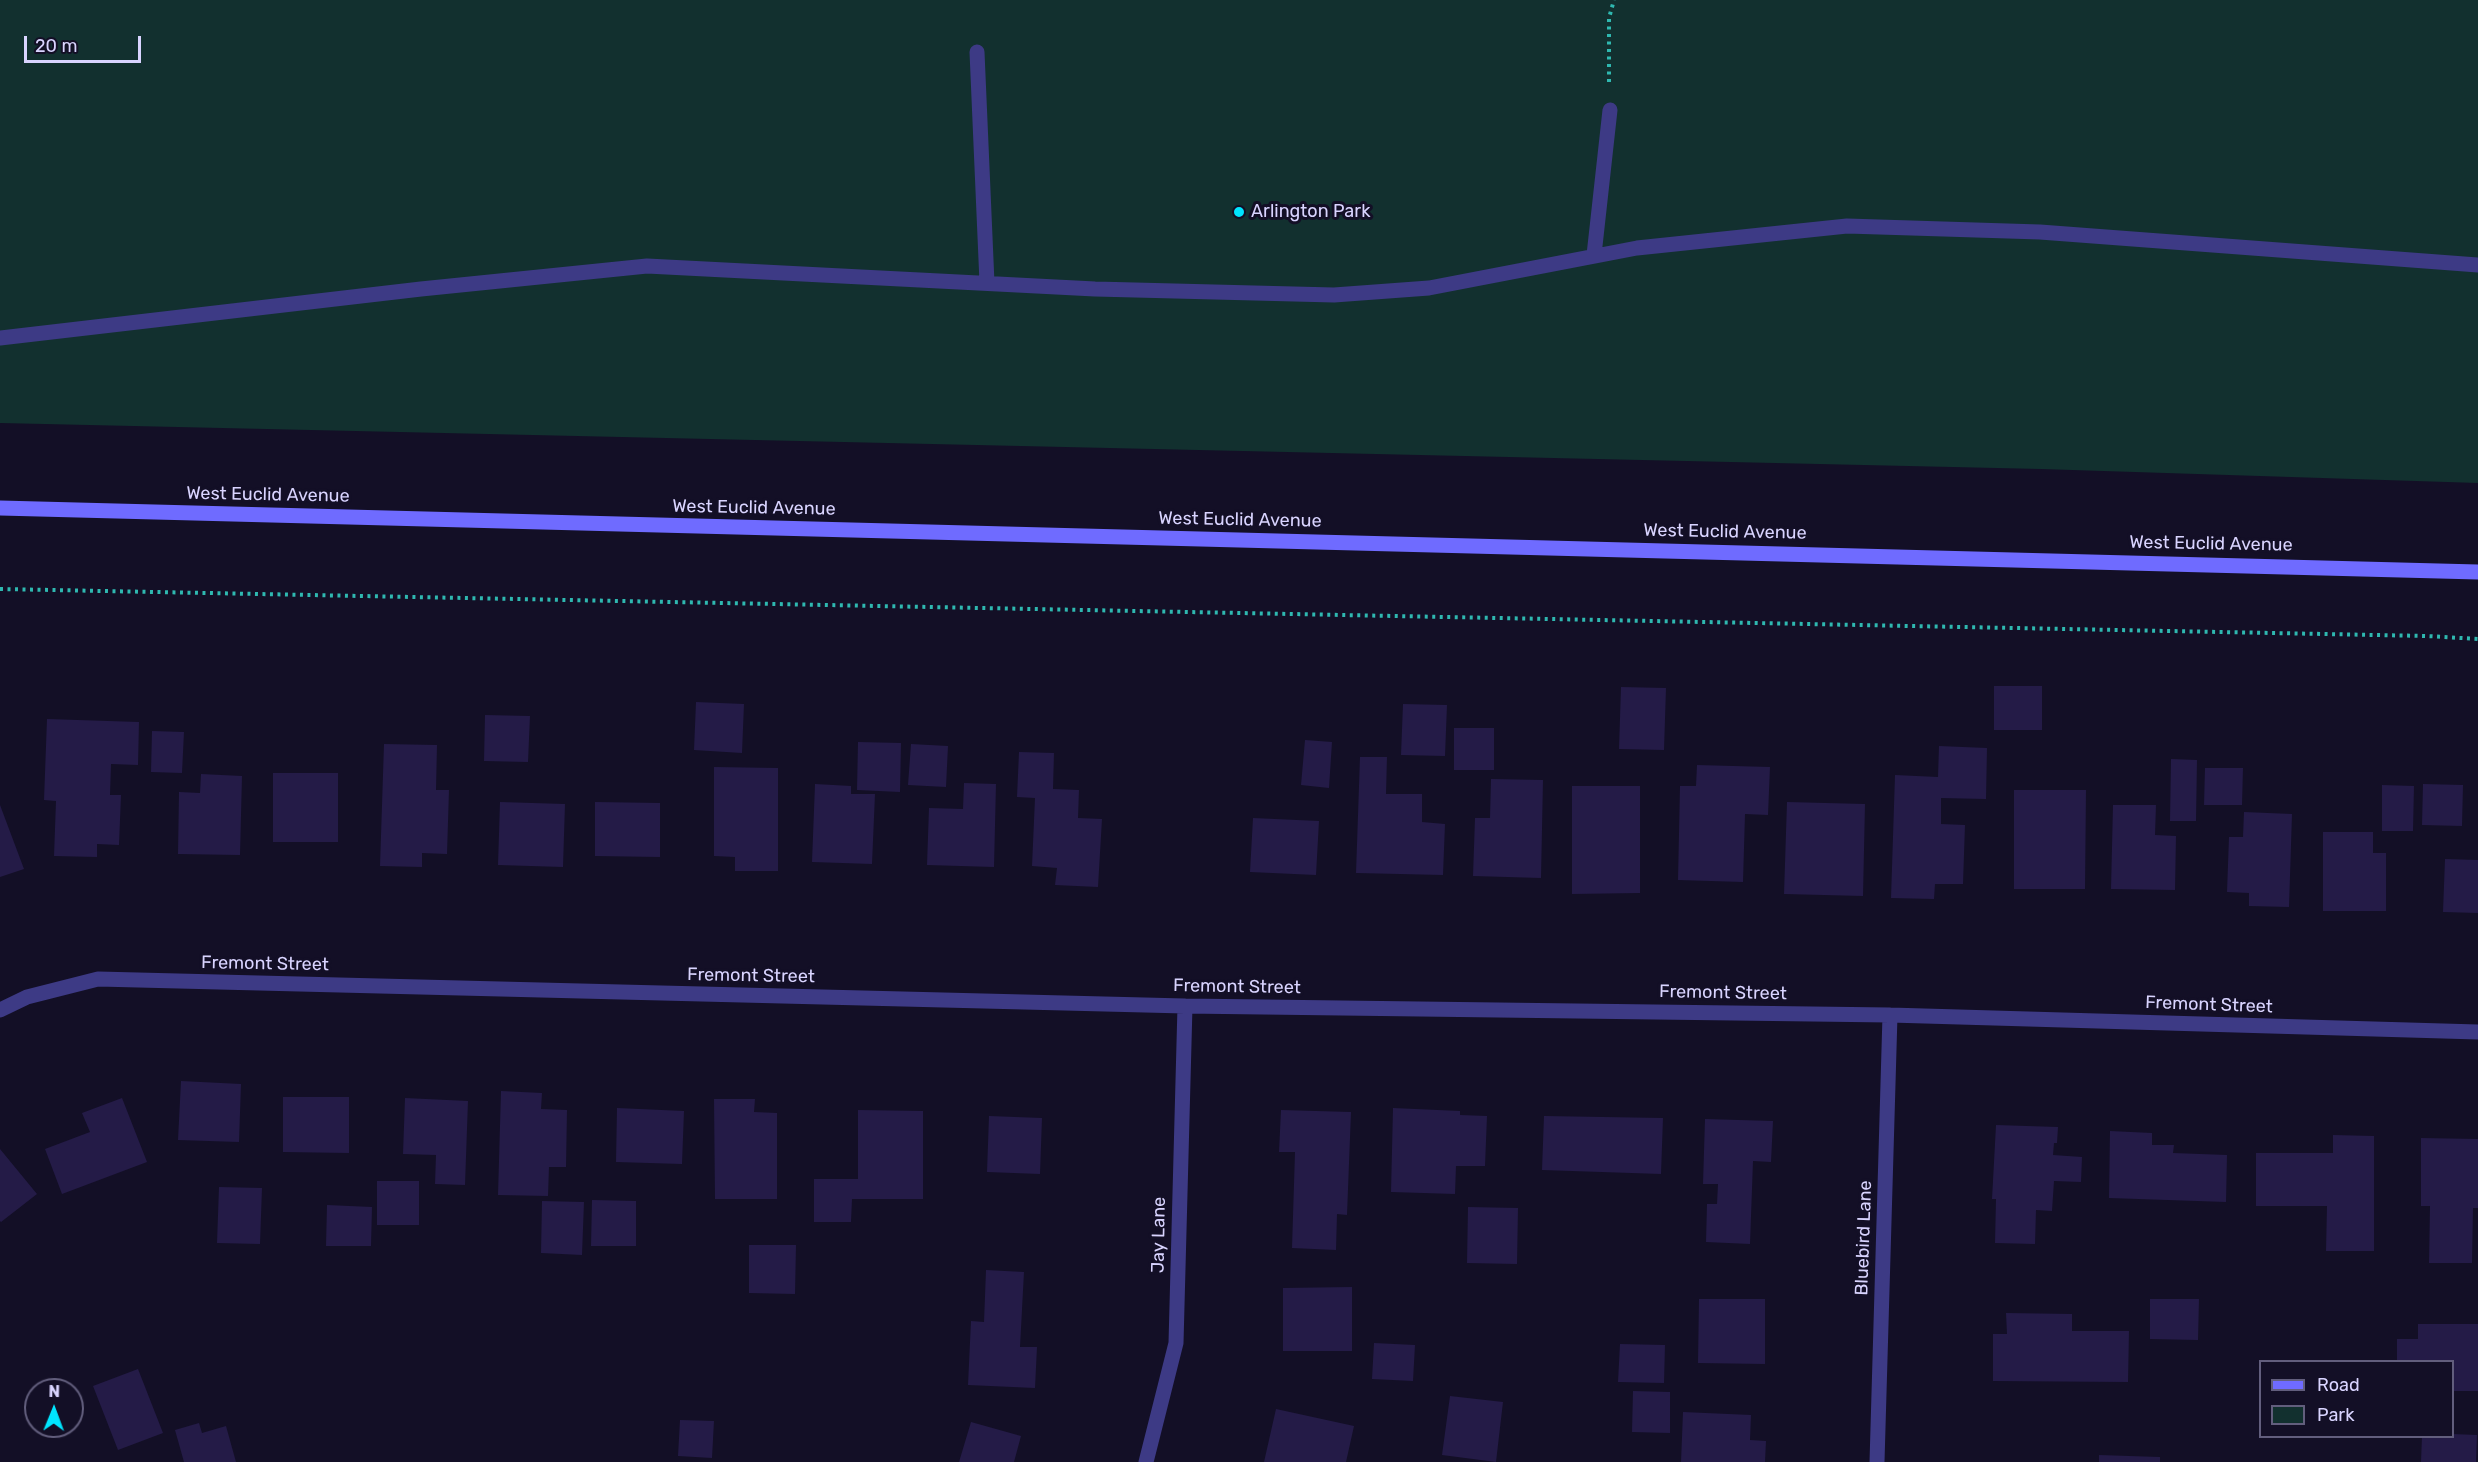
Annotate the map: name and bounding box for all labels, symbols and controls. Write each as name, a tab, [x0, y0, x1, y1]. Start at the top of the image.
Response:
scale bar	[27, 24, 144, 62]
text: 20 m	[35, 35, 77, 57]
place label: Arlington Park	[1251, 201, 1370, 223]
marker: Arlington Park	[1232, 205, 1246, 219]
street label: West Euclid Avenue	[186, 483, 350, 507]
street label: West Euclid Avenue	[672, 496, 836, 520]
street label: West Euclid Avenue	[1158, 508, 1322, 532]
street label: West Euclid Avenue	[1643, 520, 1807, 544]
street label: West Euclid Avenue	[2129, 532, 2293, 556]
street label: Fremont Street	[201, 952, 329, 976]
street label: Fremont Street	[687, 964, 815, 988]
street label: Fremont Street	[1173, 975, 1301, 999]
street label: Fremont Street	[1659, 981, 1787, 1005]
street label: Fremont Street	[2145, 992, 2273, 1018]
street label: Bluebird Lane	[1851, 1180, 1877, 1296]
street label: Jay Lane	[1148, 1197, 1170, 1273]
legend	[2259, 1360, 2454, 1438]
text: Road	[2317, 1374, 2360, 1396]
north arrow	[24, 1378, 84, 1438]
text: N	[48, 1382, 60, 1401]
text: Park	[2317, 1404, 2354, 1426]

